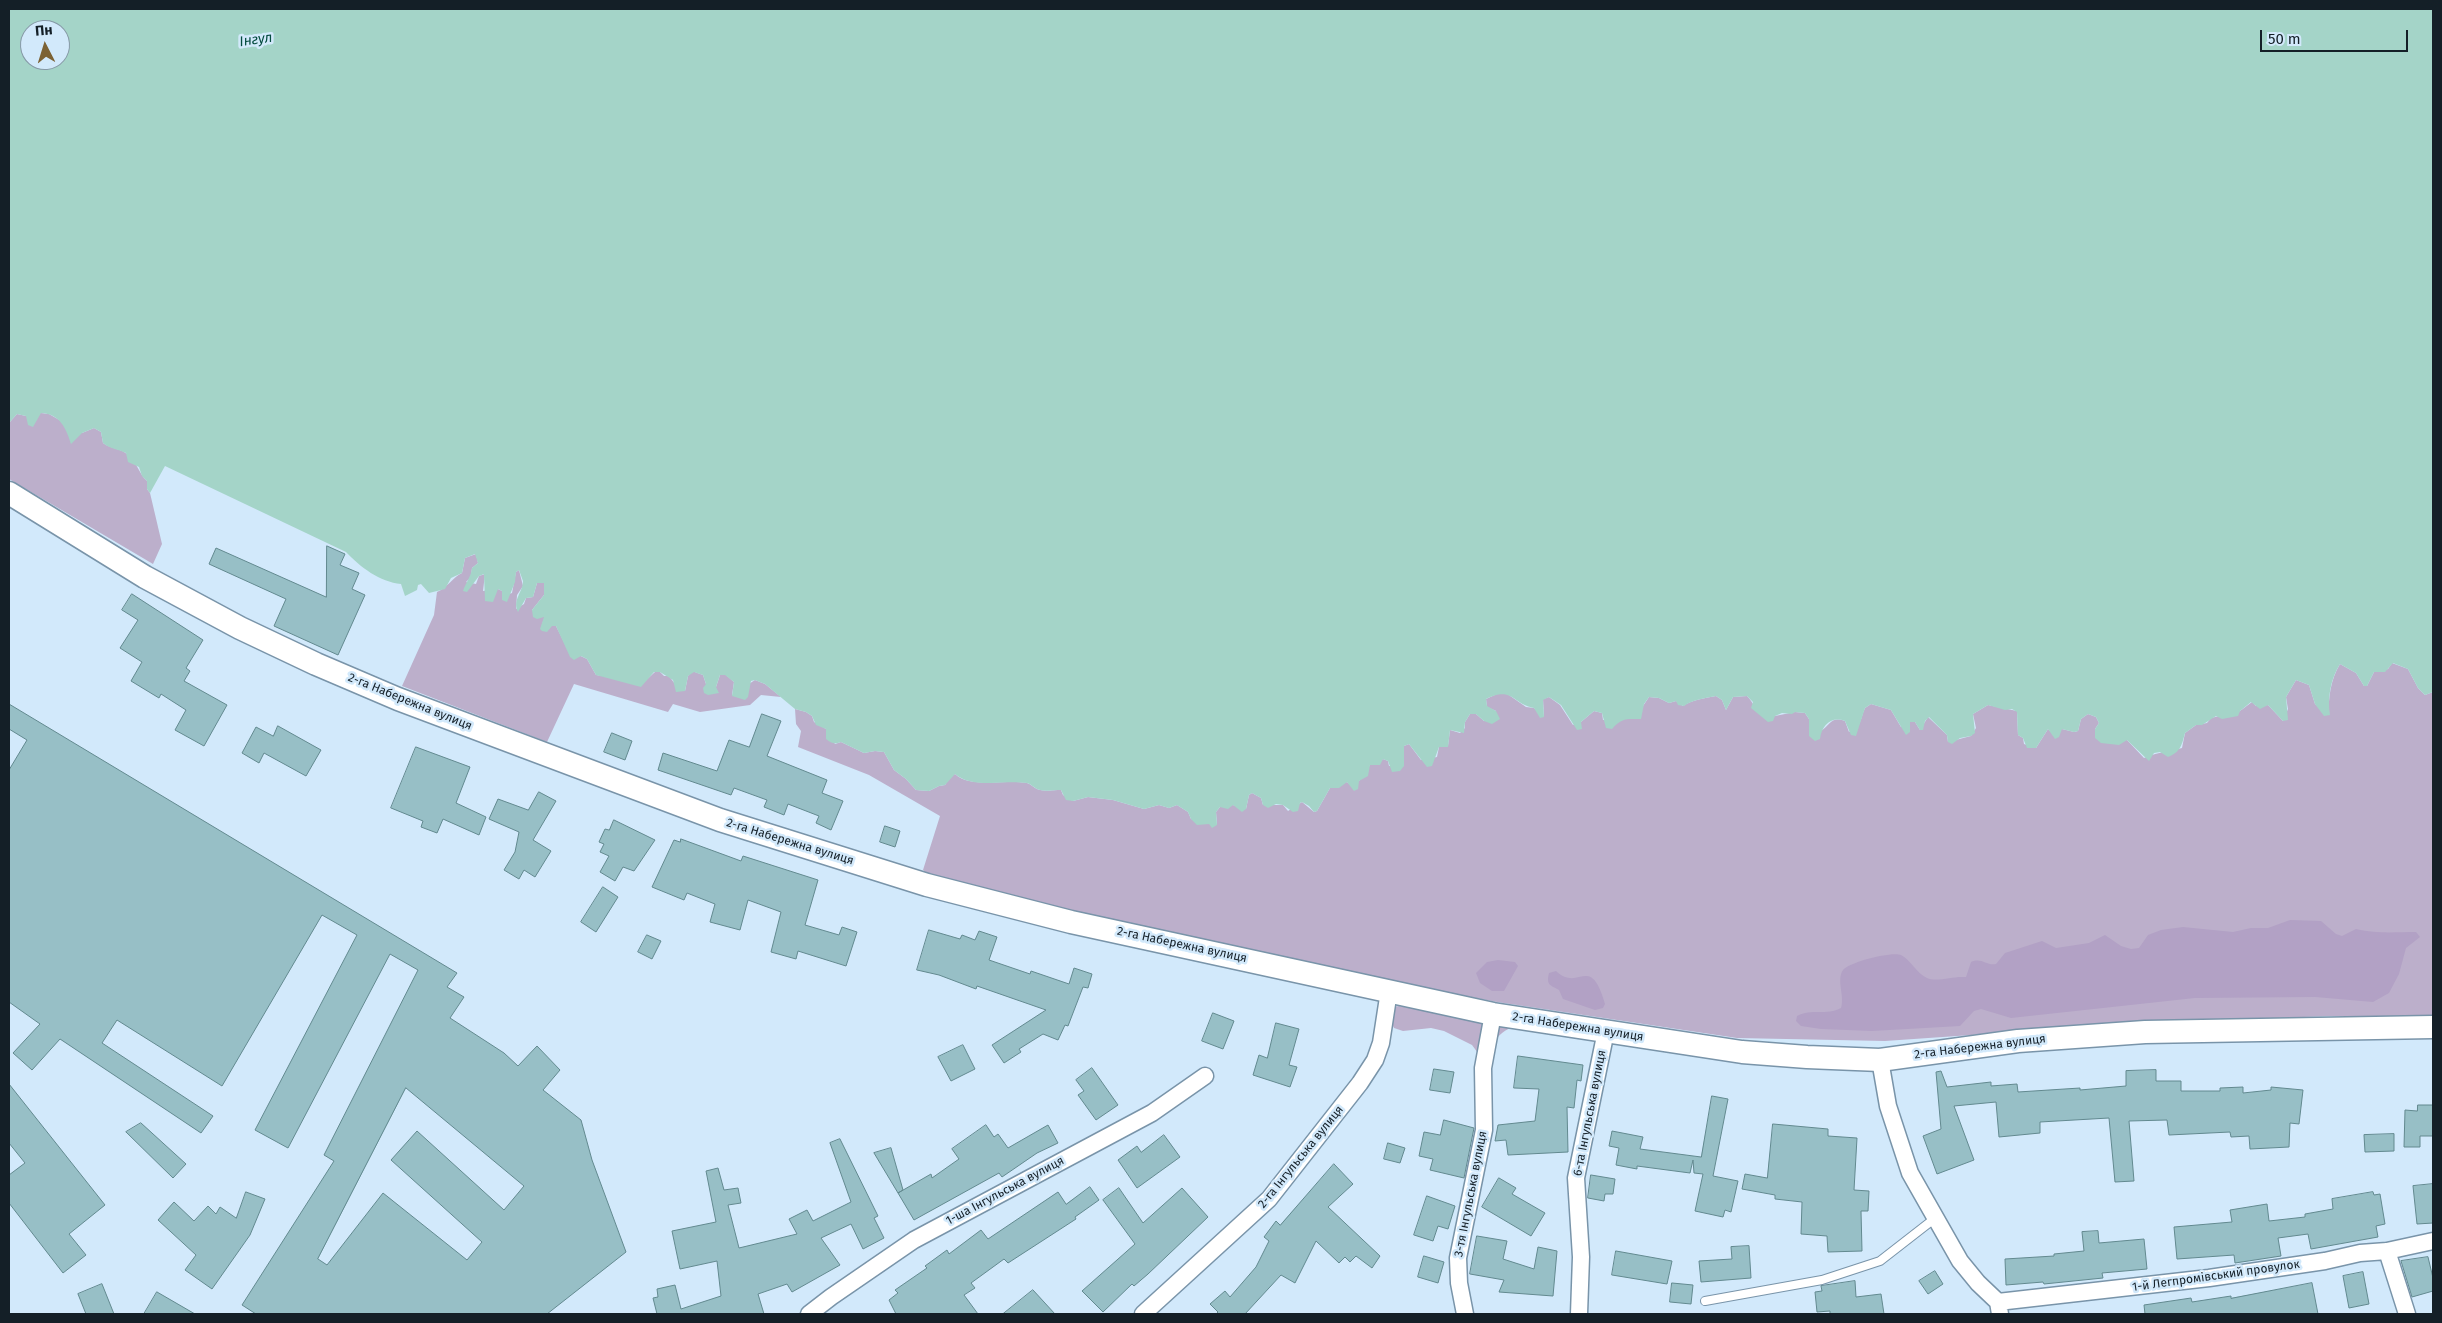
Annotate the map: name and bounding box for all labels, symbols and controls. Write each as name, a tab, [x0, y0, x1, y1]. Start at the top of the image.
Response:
north arrow	[20, 20, 70, 70]
scale bar	[2262, 20, 2410, 52]
text: Пн	[34, 21, 53, 40]
water label: Інгул	[238, 29, 274, 51]
text: 50 m	[2268, 30, 2301, 48]
street label: 2-га Набережна вулиця	[346, 671, 474, 733]
street label: 2-га Набережна вулиця	[725, 816, 855, 868]
street label: 2-га Набережна вулиця	[1116, 924, 1248, 966]
street label: 2-га Набережна вулиця	[1511, 1010, 1645, 1044]
street label: 2-га Набережна вулиця	[1913, 1032, 2047, 1062]
street label: 6-та Інгульська вулиця	[1571, 1049, 1609, 1177]
street label: 2-га Інгульська вулиця	[1255, 1103, 1347, 1211]
street label: 3-тя Інгульська вулиця	[1452, 1130, 1490, 1258]
street label: 1-ша Інгульська вулиця	[943, 1154, 1067, 1228]
street label: 1-й Легпромівський провулок	[2131, 1257, 2301, 1295]

